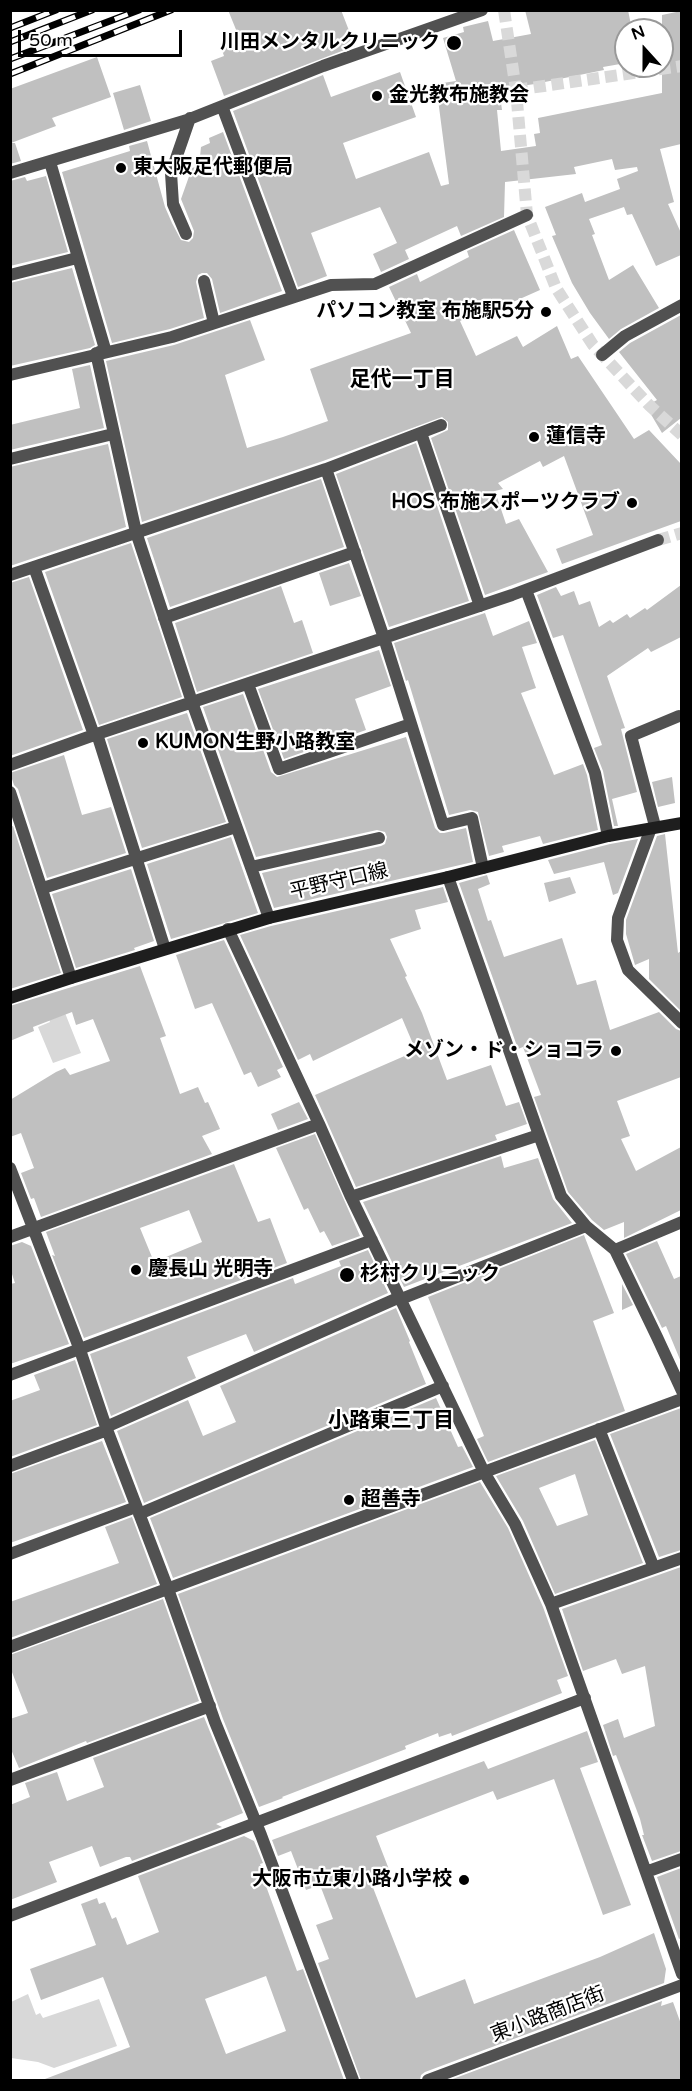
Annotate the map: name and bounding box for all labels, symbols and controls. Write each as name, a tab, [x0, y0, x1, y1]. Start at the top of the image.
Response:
scale bar	[21, 18, 184, 56]
north arrow	[614, 18, 674, 78]
text: N	[629, 21, 648, 45]
text: 50 m	[29, 29, 73, 51]
place label: 川田メンタルクリニック	[220, 31, 440, 55]
marker: 川田メンタルクリニック	[445, 34, 463, 52]
place label: 金光教布施教会	[389, 84, 529, 108]
marker: 金光教布施教会	[370, 89, 384, 103]
place label: 東大阪足代郵便局	[133, 156, 293, 180]
marker: 東大阪足代郵便局	[114, 161, 128, 175]
place label: パソコン教室 布施駅5分	[316, 300, 534, 324]
marker: パソコン教室 布施駅5分	[539, 305, 553, 319]
district label: 足代一丁目	[350, 367, 454, 393]
place label: 蓮信寺	[546, 425, 606, 449]
marker: 蓮信寺	[527, 430, 541, 444]
place label: HOS 布施スポーツクラブ	[391, 491, 620, 515]
marker: HOS 布施スポーツクラブ	[625, 496, 639, 510]
place label: KUMON生野小路教室	[155, 731, 355, 755]
marker: KUMON生野小路教室	[136, 736, 150, 750]
street label: 平野守口線	[288, 859, 390, 905]
place label: メゾン・ド・ショコラ	[404, 1039, 604, 1063]
marker: メゾン・ド・ショコラ	[609, 1044, 623, 1058]
place label: 慶長山 光明寺	[148, 1258, 273, 1282]
marker: 慶長山 光明寺	[129, 1263, 143, 1277]
place label: 杉村クリニック	[360, 1263, 500, 1287]
marker: 杉村クリニック	[338, 1266, 356, 1284]
district label: 小路東三丁目	[328, 1408, 454, 1434]
place label: 超善寺	[361, 1488, 421, 1512]
marker: 超善寺	[342, 1493, 356, 1507]
place label: 大阪市立東小路小学校	[252, 1868, 452, 1892]
marker: 大阪市立東小路小学校	[457, 1873, 471, 1887]
street label: 東小路商店街	[488, 1982, 608, 2048]

